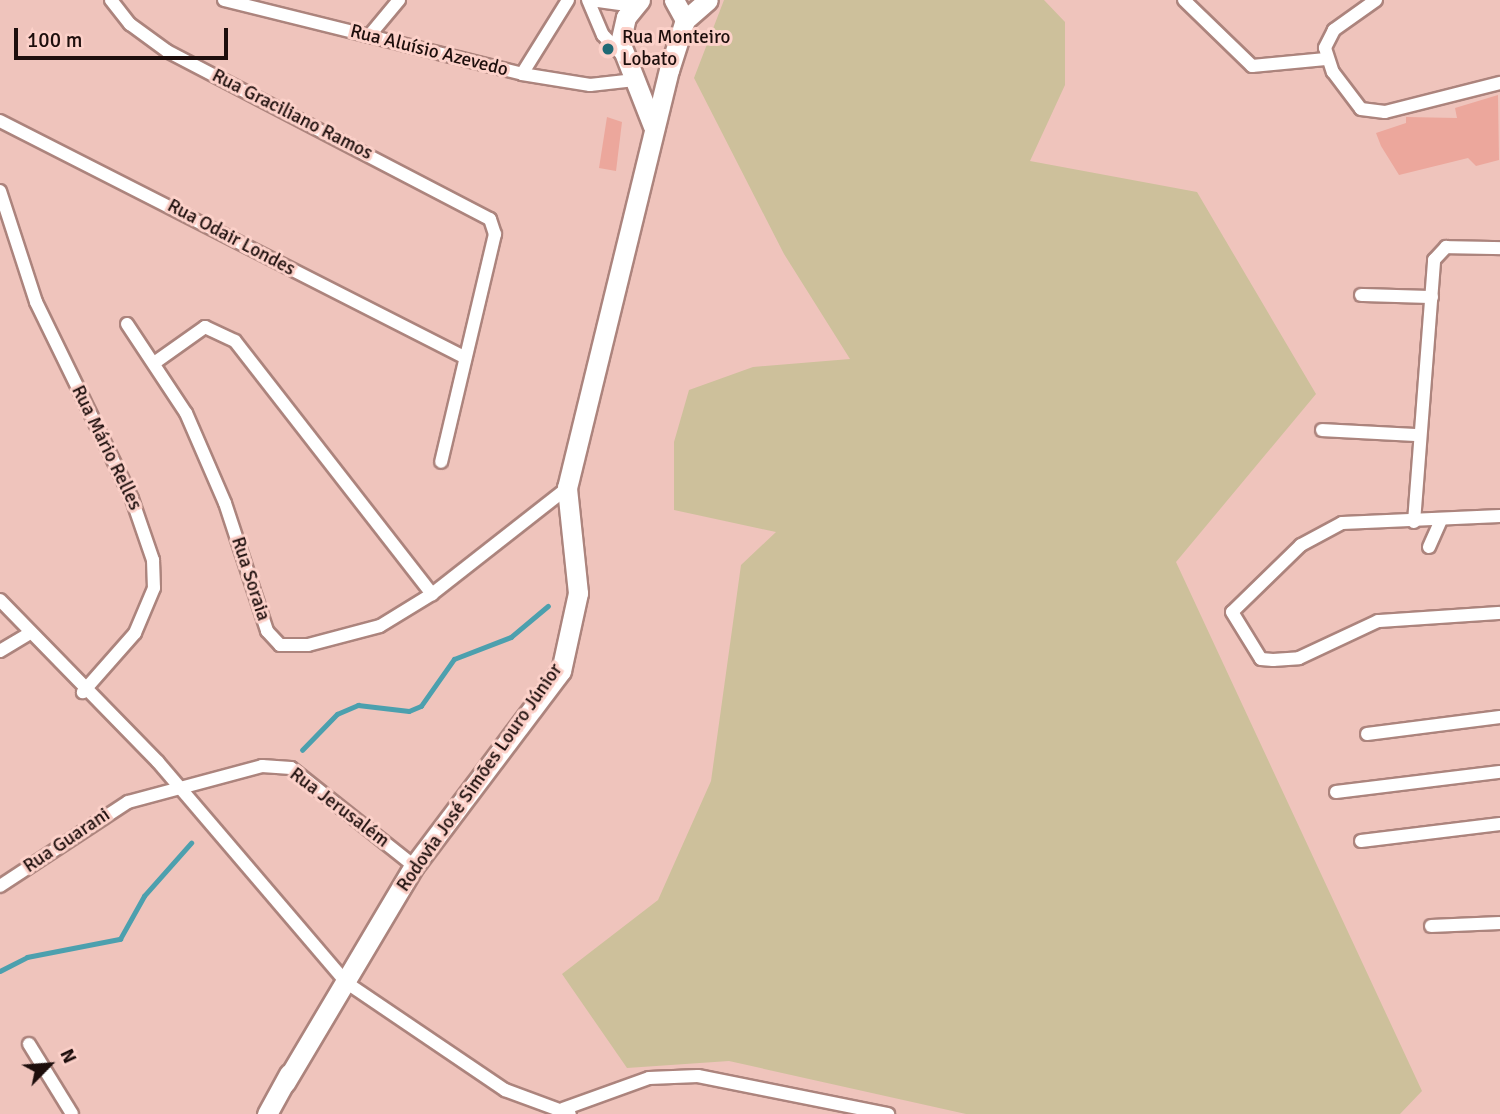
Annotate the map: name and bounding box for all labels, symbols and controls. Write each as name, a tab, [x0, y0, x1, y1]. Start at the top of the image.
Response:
scale bar	[18, 14, 231, 58]
street label: Rua Aluísio Azevedo	[348, 20, 510, 82]
text: 100 m	[27, 27, 82, 53]
place label: Rua Monteiro Lobato	[622, 27, 730, 71]
marker: Rua Monteiro Lobato	[600, 41, 616, 57]
street label: Rua Graciliano Ramos	[208, 65, 376, 165]
street label: Rua Odair Londes	[163, 195, 299, 281]
street label: Rua Mário Relles	[66, 382, 146, 514]
street label: Rua Soraia	[226, 534, 274, 624]
street label: Rodovia José Simões Louro Júnior	[392, 660, 568, 896]
street label: Rua Jerusalém	[285, 763, 393, 853]
street label: Rua Guarani	[19, 804, 115, 878]
north arrow	[14, 1030, 84, 1100]
text: N	[54, 1045, 82, 1067]

